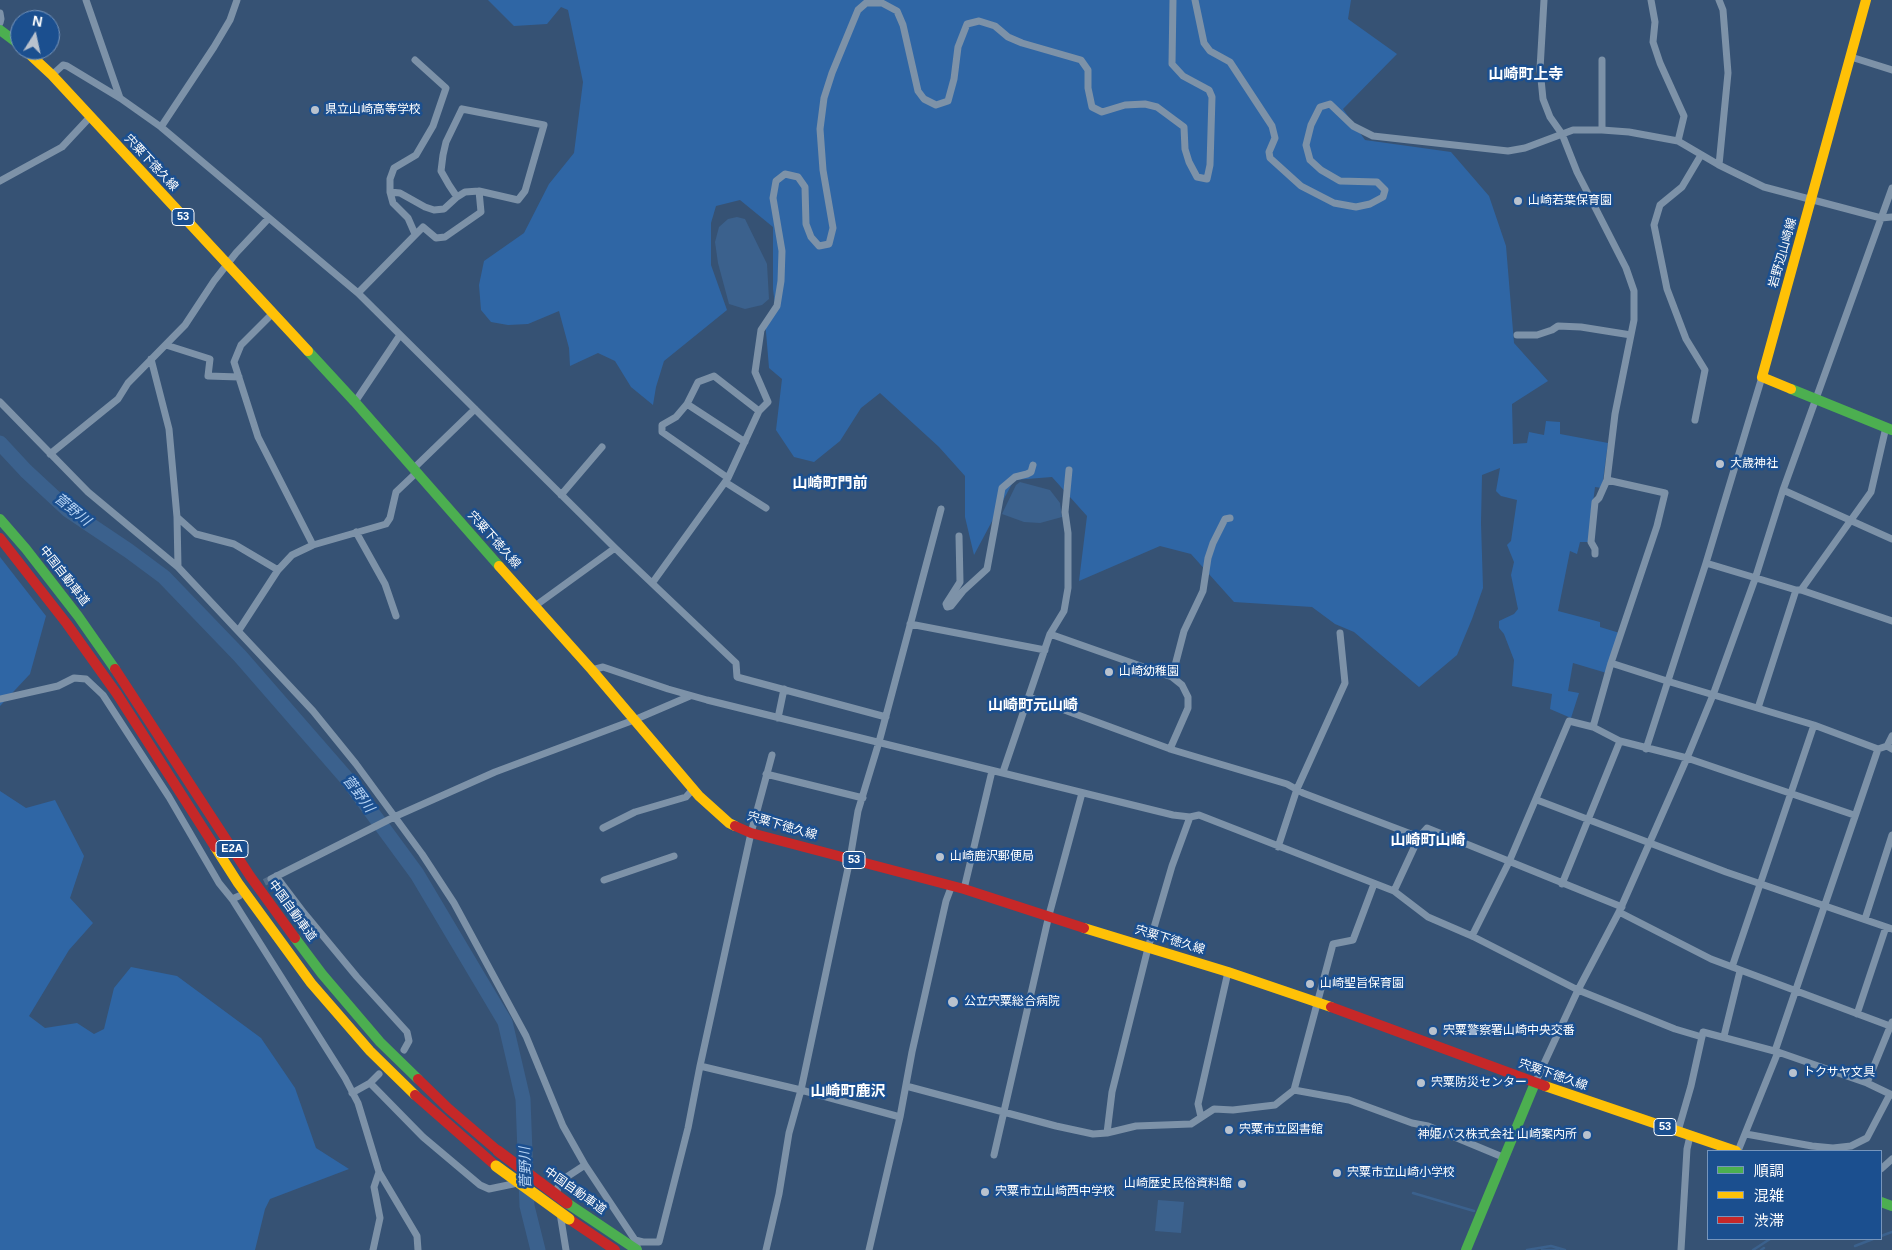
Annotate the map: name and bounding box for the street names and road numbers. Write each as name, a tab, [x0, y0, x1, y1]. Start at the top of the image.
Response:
street label: 宍粟下徳久線	[121, 132, 181, 194]
road number: 53	[172, 208, 194, 226]
street label: 岩野辺山崎線	[1766, 216, 1800, 290]
street label: 宍粟下徳久線	[465, 508, 523, 572]
street label: 中国自動車道	[36, 543, 92, 609]
street label: 宍粟下徳久線	[745, 809, 819, 843]
road number: E2A	[216, 841, 248, 858]
road number: 53	[843, 852, 865, 868]
street label: 中国自動車道	[265, 878, 319, 944]
street label: 宍粟下徳久線	[1133, 923, 1207, 957]
street label: 宍粟下徳久線	[1517, 1056, 1589, 1094]
road number: 53	[1654, 1118, 1676, 1136]
street label: 中国自動車道	[541, 1164, 609, 1218]

